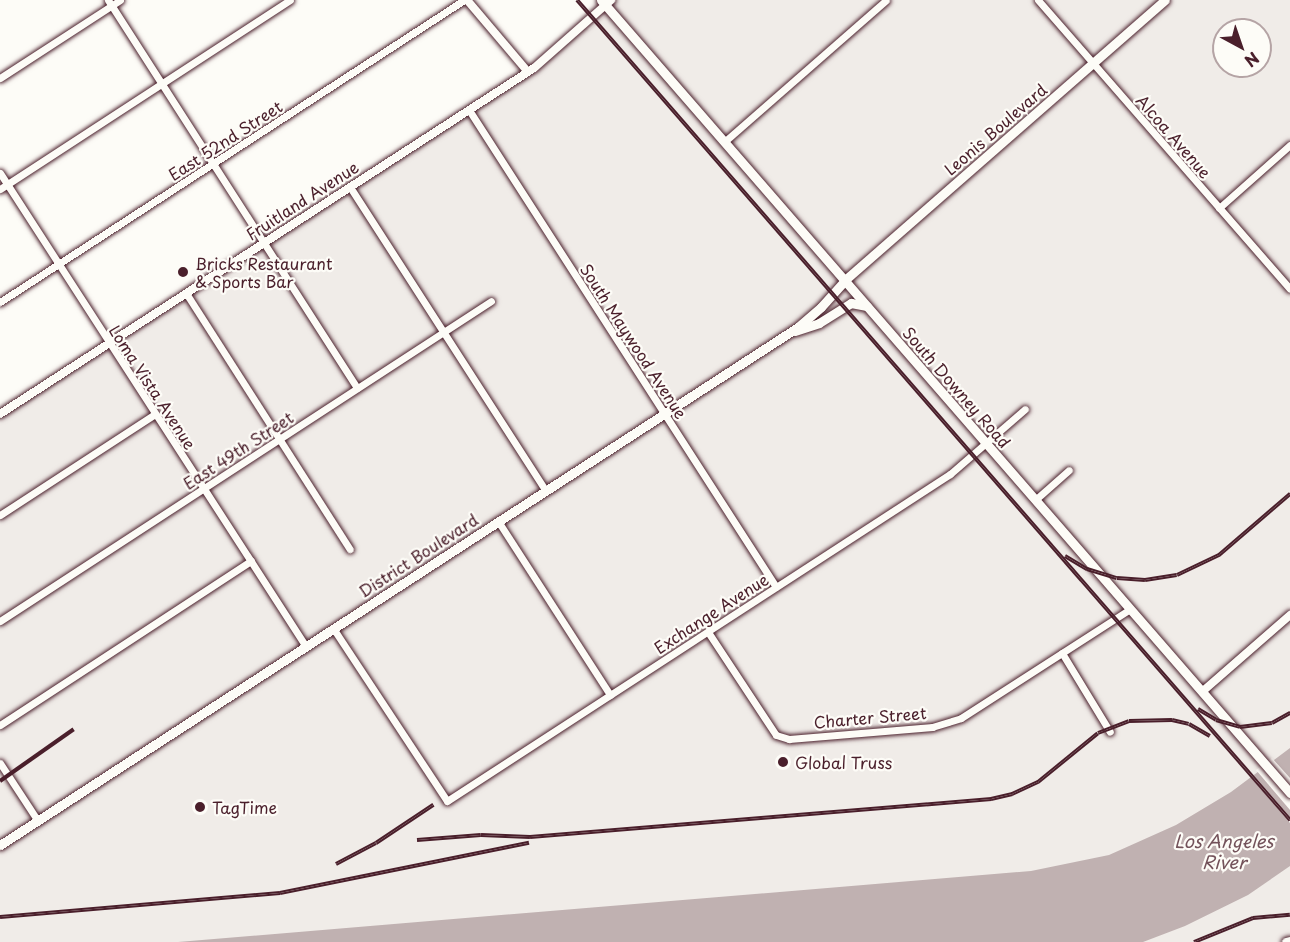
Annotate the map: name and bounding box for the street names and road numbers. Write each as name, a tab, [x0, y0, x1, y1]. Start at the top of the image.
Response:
street label: Leonis Boulevard	[940, 80, 1050, 178]
street label: Alcoa Avenue	[1133, 90, 1215, 182]
street label: East 52nd Street	[165, 96, 285, 184]
street label: Fruitland Avenue	[242, 157, 362, 243]
street label: South Maywood Avenue	[576, 259, 692, 423]
street label: Loma Vista Avenue	[105, 321, 201, 453]
street label: South Downey Road	[899, 322, 1015, 452]
street label: East 49th Street	[180, 407, 296, 493]
street label: District Boulevard	[355, 509, 481, 601]
street label: Exchange Avenue	[650, 569, 772, 657]
street label: Charter Street	[812, 702, 928, 732]

